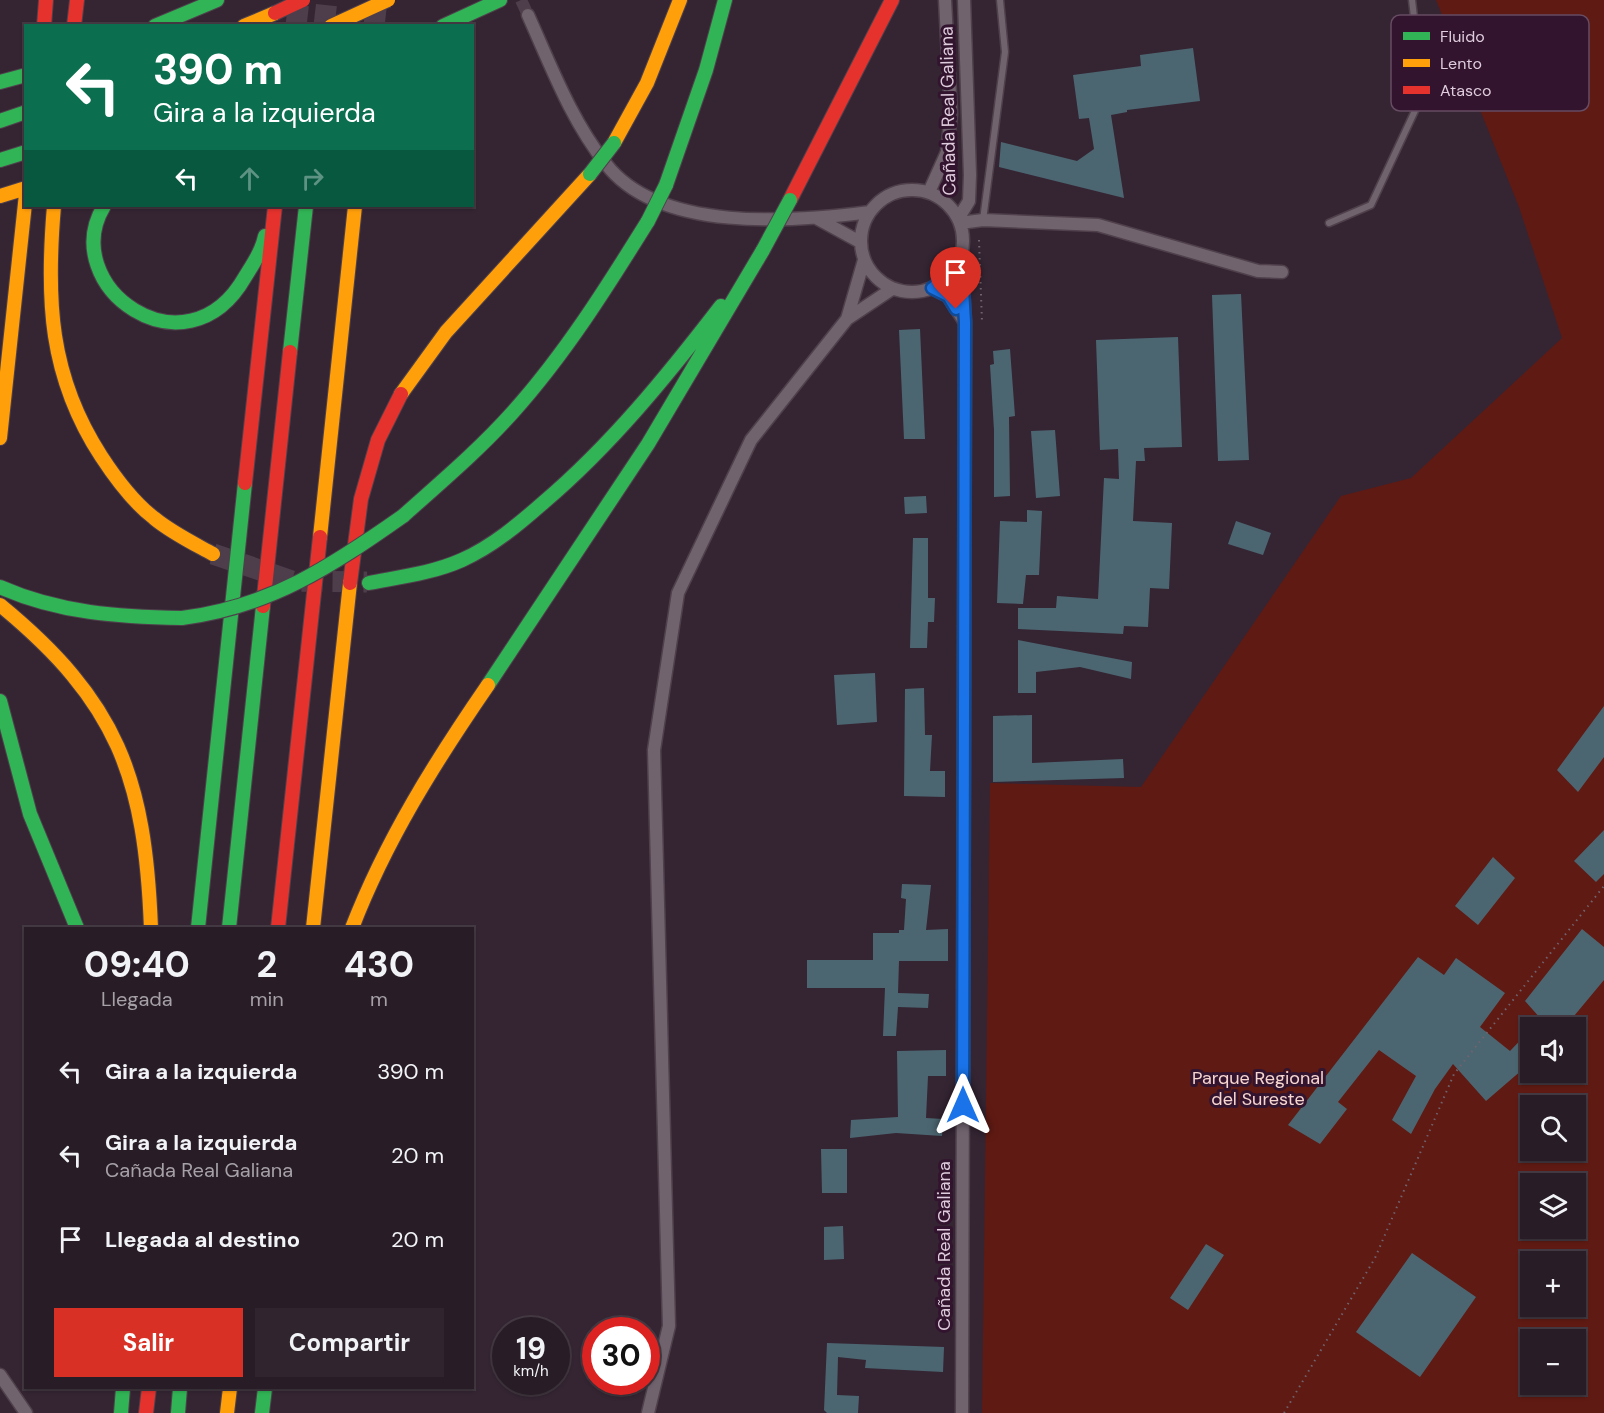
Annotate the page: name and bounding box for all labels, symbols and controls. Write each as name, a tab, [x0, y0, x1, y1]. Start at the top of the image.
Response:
legend	[1391, 15, 1589, 111]
street label: Cañada Real Galiana	[935, 26, 961, 196]
text: Fluido	[1440, 26, 1485, 47]
text: 390 m	[153, 42, 283, 97]
icon: left	[54, 48, 132, 126]
text: Lento	[1440, 53, 1482, 74]
text: Atasco	[1440, 80, 1492, 101]
text: Gira a la izquierda	[153, 95, 376, 130]
icon: left	[170, 162, 203, 195]
icon: ahead	[233, 162, 266, 195]
icon: right	[296, 162, 329, 195]
pin	[930, 247, 981, 309]
icon: arrive	[939, 256, 972, 289]
text: 09:40	[84, 941, 190, 988]
text: 2	[256, 941, 277, 988]
text: 430	[344, 941, 414, 988]
text: Llegada	[101, 986, 173, 1012]
text: min	[250, 986, 284, 1012]
text: m	[370, 986, 388, 1012]
map controls	[1520, 1017, 1586, 1395]
button: sound	[1520, 1017, 1586, 1083]
icon: left	[54, 1055, 87, 1088]
text: Gira a la izquierda	[105, 1057, 297, 1086]
text: 390 m	[377, 1057, 444, 1086]
park label: Parque Regional del Sureste	[1192, 1066, 1324, 1111]
position arrow	[931, 1073, 995, 1137]
button: search	[1520, 1095, 1586, 1161]
text: Gira a la izquierda	[105, 1128, 297, 1157]
icon: left	[54, 1139, 87, 1172]
text: 20 m	[391, 1141, 444, 1170]
text: Cañada Real Galiana	[105, 1157, 293, 1183]
street label: Cañada Real Galiana	[932, 1161, 956, 1331]
button: layers	[1520, 1173, 1586, 1239]
icon: arrive	[54, 1223, 87, 1256]
text: Llegada al destino	[105, 1225, 300, 1254]
text: 20 m	[391, 1225, 444, 1254]
button: +	[1520, 1251, 1586, 1317]
button: Salir	[54, 1308, 243, 1377]
button: Compartir	[255, 1308, 444, 1377]
speed limit sign: 30	[582, 1317, 660, 1395]
text: 19	[516, 1329, 546, 1368]
button: −	[1520, 1329, 1586, 1395]
text: km/h	[513, 1361, 549, 1381]

